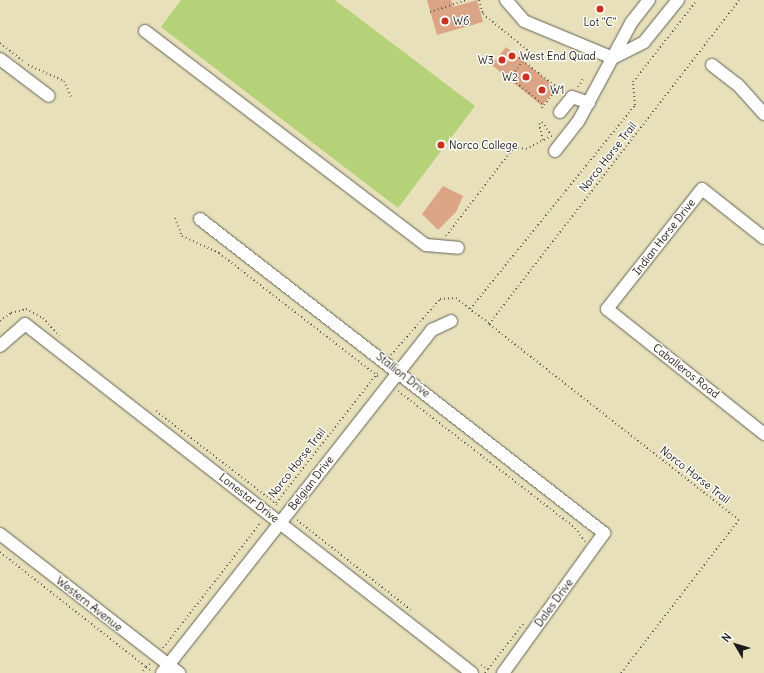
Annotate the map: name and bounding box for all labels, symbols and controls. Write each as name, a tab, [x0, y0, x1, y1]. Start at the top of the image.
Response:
marker: Lot "C"	[595, 4, 605, 14]
place label: W6	[453, 14, 469, 28]
place label: Lot "C"	[583, 15, 617, 29]
marker: W6	[440, 16, 450, 26]
place label: West End Quad	[520, 49, 596, 63]
marker: West End Quad	[507, 51, 517, 61]
place label: W3	[478, 53, 494, 67]
marker: W3	[497, 55, 507, 65]
place label: W2	[502, 70, 518, 84]
marker: W2	[521, 72, 531, 82]
place label: W1	[550, 83, 564, 97]
marker: W1	[537, 85, 547, 95]
street label: Norco Horse Trail	[577, 119, 639, 195]
place label: Norco College	[449, 138, 518, 152]
marker: Norco College	[436, 140, 446, 150]
street label: Indian Horse Drive	[630, 196, 698, 278]
street label: Caballeros Road	[650, 341, 722, 401]
street label: Stallion Drive	[374, 350, 432, 400]
street label: Norco Horse Trail	[266, 425, 328, 501]
street label: Norco Horse Trail	[657, 444, 733, 506]
street label: Belgian Drive	[286, 453, 336, 513]
street label: Lonestar Drive	[216, 470, 282, 526]
street label: Western Avenue	[53, 574, 125, 634]
street label: Dales Drive	[532, 576, 576, 630]
north arrow	[716, 625, 756, 665]
text: N	[719, 630, 734, 645]

